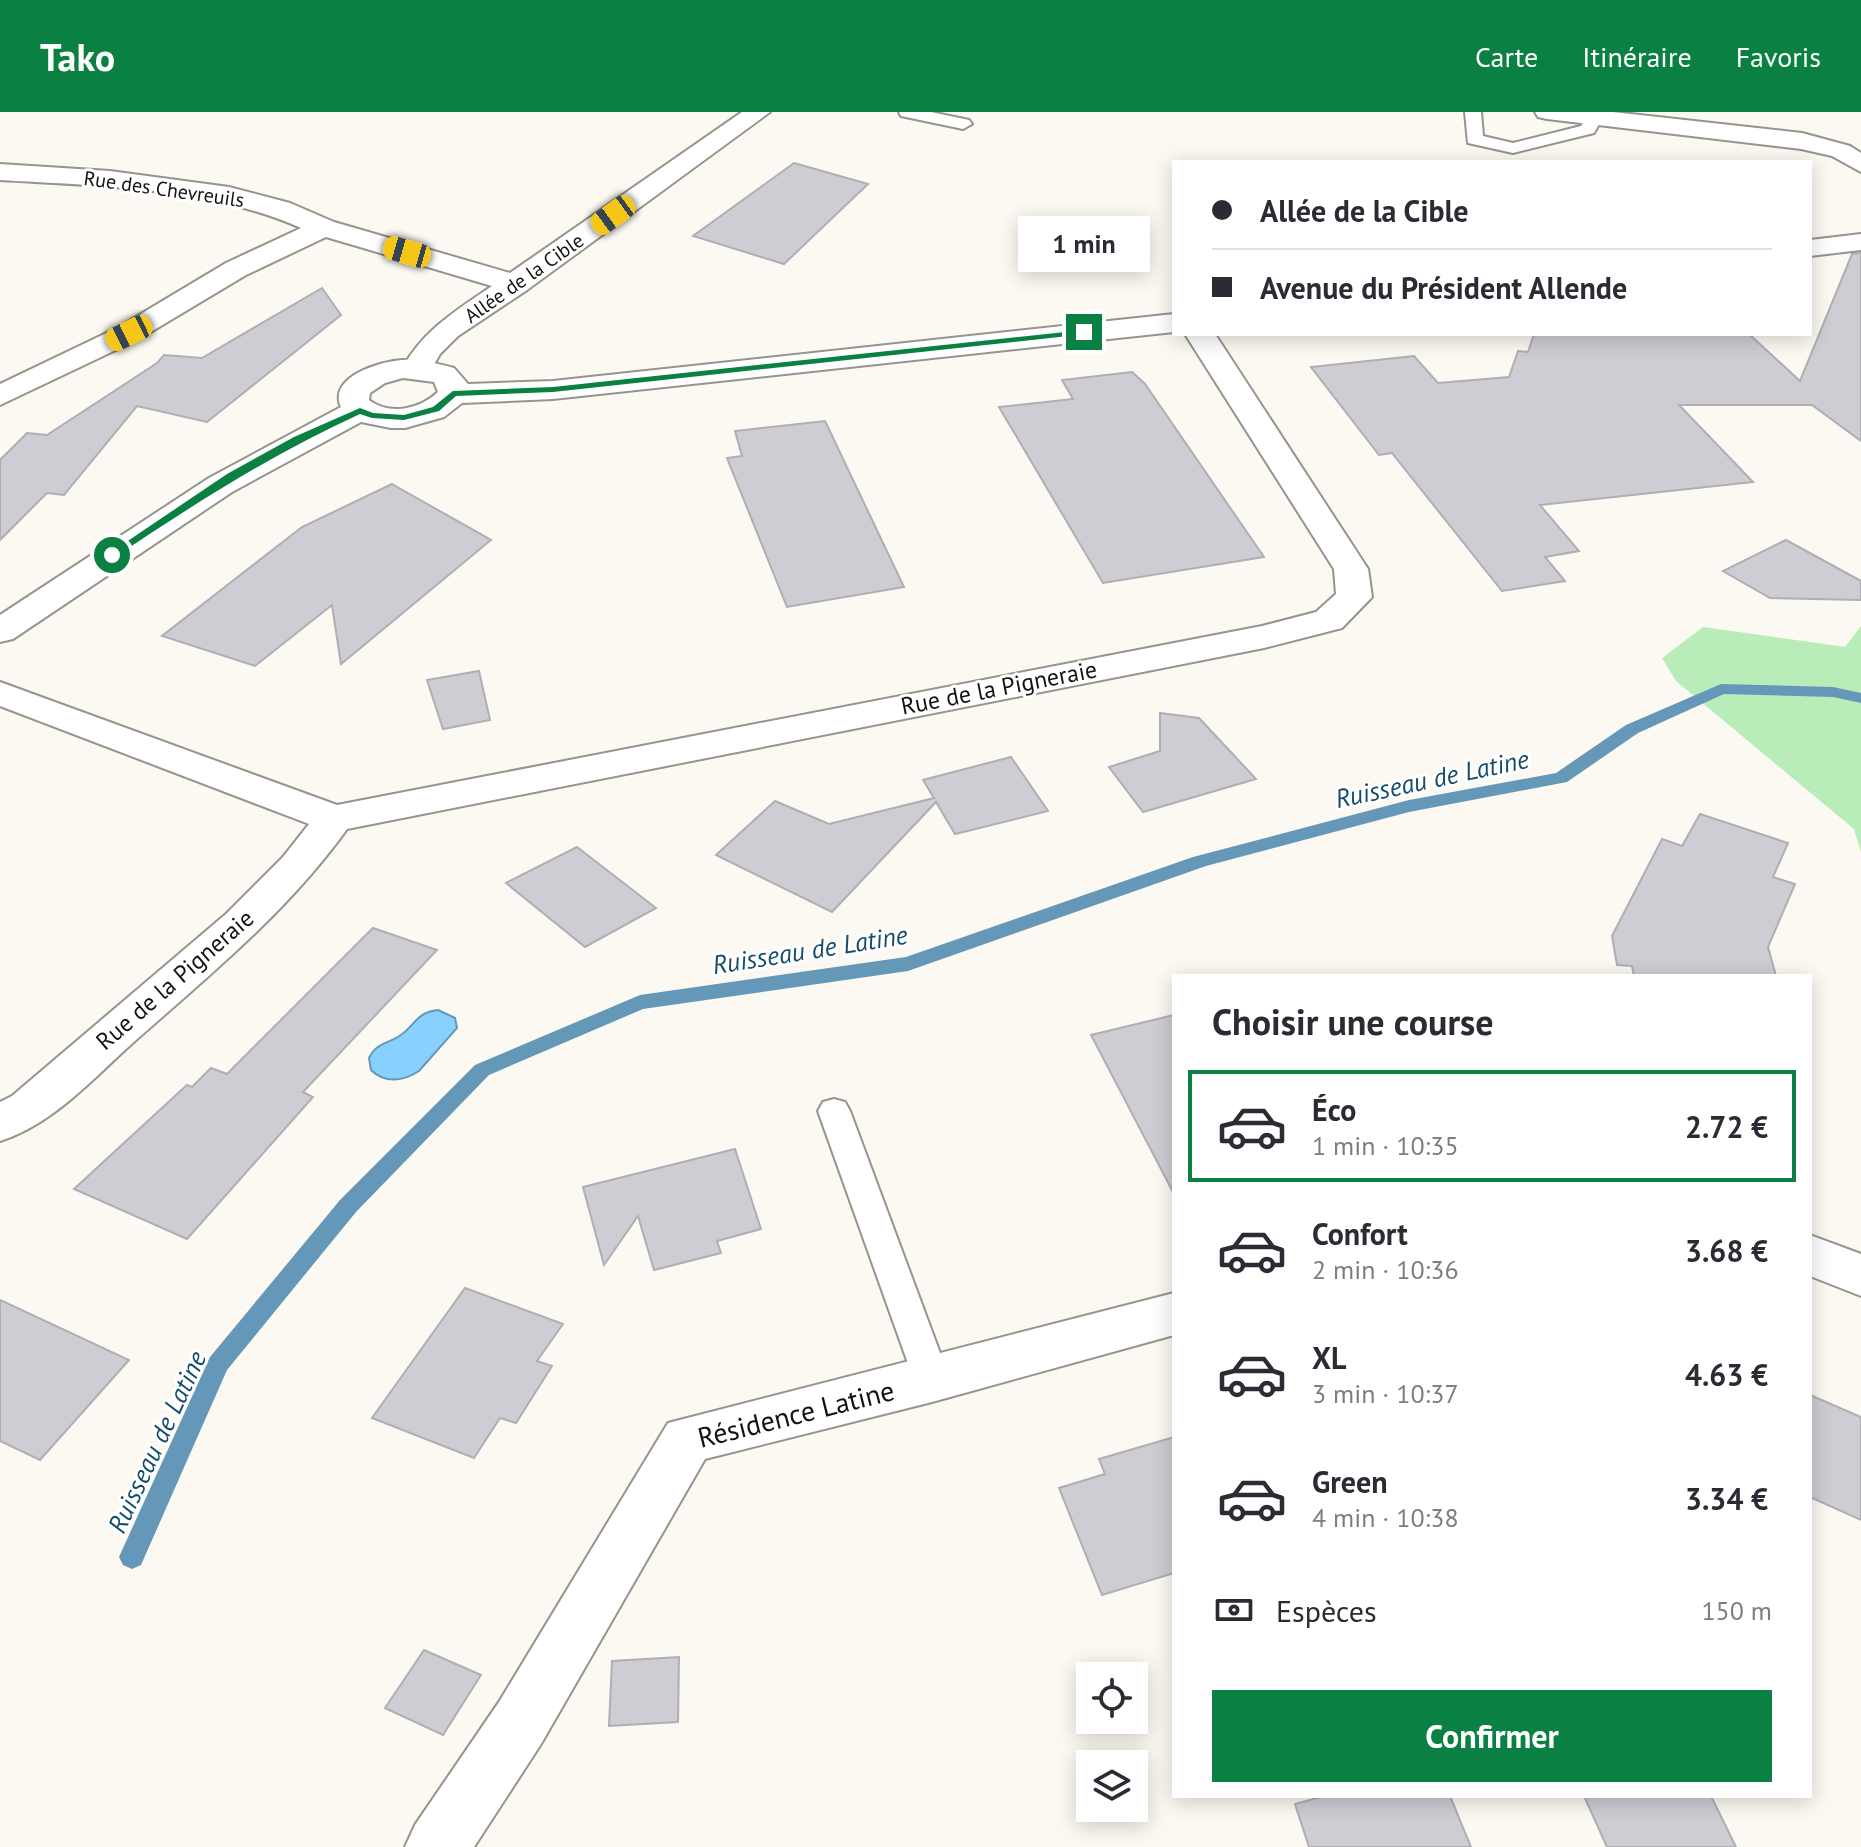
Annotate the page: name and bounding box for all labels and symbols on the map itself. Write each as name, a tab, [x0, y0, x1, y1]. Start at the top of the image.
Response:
street label: Rue des Chevreuils	[82, 165, 246, 213]
car	[587, 191, 639, 239]
callout: 1 min	[1018, 216, 1150, 272]
street label: Allée de la Cible	[459, 227, 589, 329]
car	[381, 234, 433, 270]
car	[102, 312, 156, 354]
route end	[1066, 314, 1102, 350]
route start	[94, 537, 130, 573]
street label: Rue de la Pigneraie	[898, 653, 1100, 722]
water label: Ruisseau de Latine	[1332, 742, 1532, 815]
street label: Rue de la Pigneraie	[89, 903, 260, 1057]
water label: Ruisseau de Latine	[710, 918, 910, 981]
water label: Ruisseau de Latine	[100, 1345, 213, 1538]
street label: Résidence Latine	[694, 1371, 898, 1456]

